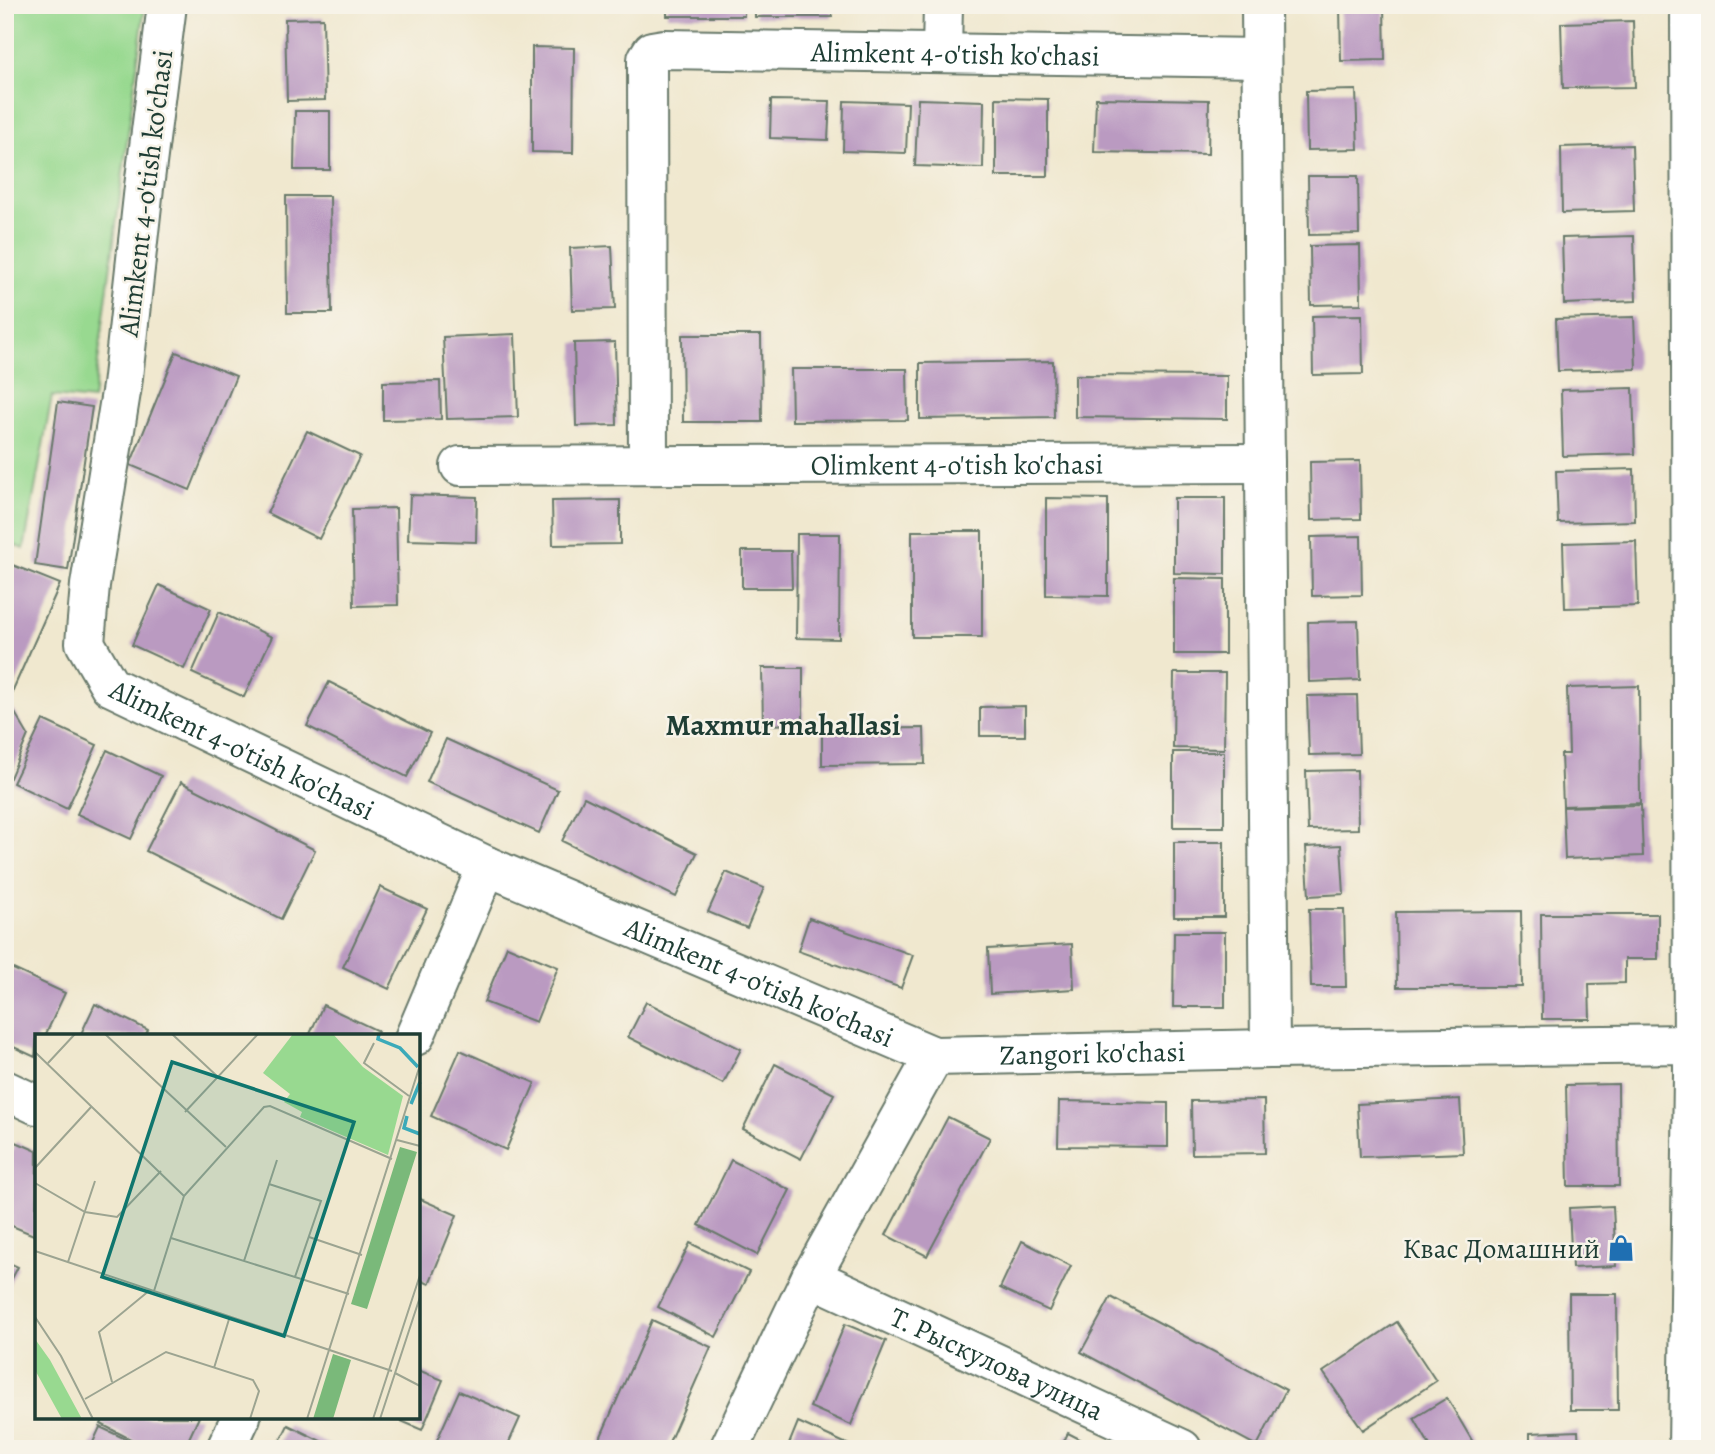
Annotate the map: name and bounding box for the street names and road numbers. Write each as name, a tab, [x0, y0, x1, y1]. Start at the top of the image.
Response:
street label: Alimkent 4-o'tish ko'chasi	[810, 33, 1100, 76]
street label: Alimkent 4-o'tish ko'chasi	[109, 47, 182, 340]
street label: Olimkent 4-o'tish ko'chasi	[811, 446, 1103, 485]
street label: Alimkent 4-o'tish ko'chasi	[103, 670, 381, 830]
street label: Alimkent 4-o'tish ko'chasi	[618, 908, 899, 1057]
street label: Zangori ko'chasi	[999, 1033, 1186, 1075]
street label: Т. Рыскулова улица	[884, 1298, 1110, 1430]

